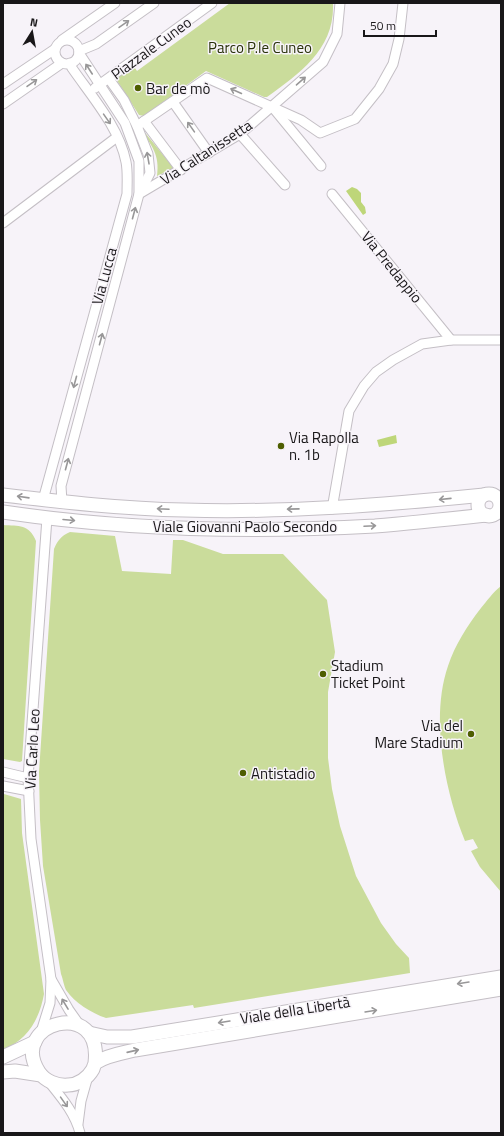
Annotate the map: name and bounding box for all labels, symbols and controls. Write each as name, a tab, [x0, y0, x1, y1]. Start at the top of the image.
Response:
street label: Piazzale Cuneo	[106, 11, 196, 85]
north arrow	[12, 12, 52, 52]
scale bar	[364, 12, 436, 38]
text: N	[29, 14, 39, 31]
text: 50 m	[370, 16, 396, 35]
one-way arrow	[118, 20, 129, 29]
park label: Parco P.le Cuneo	[208, 36, 312, 59]
one-way arrow	[85, 64, 93, 75]
place label: Bar de mò	[146, 77, 211, 100]
one-way arrow	[296, 77, 306, 86]
one-way arrow	[27, 79, 38, 87]
marker: Bar de mò	[133, 83, 143, 93]
one-way arrow	[230, 87, 242, 94]
one-way arrow	[103, 113, 111, 124]
street label: Via Caltanissetta	[155, 113, 257, 190]
one-way arrow	[187, 122, 195, 133]
one-way arrow	[144, 152, 152, 165]
one-way arrow	[131, 207, 138, 220]
street label: Via Predappio	[356, 226, 428, 308]
street label: Via Lucca	[85, 244, 123, 307]
one-way arrow	[97, 332, 105, 345]
one-way arrow	[71, 375, 79, 388]
place label: Via Rapolla n. 1b	[289, 426, 359, 466]
marker: Via Rapolla n. 1b	[276, 441, 286, 451]
one-way arrow	[64, 458, 71, 471]
one-way arrow	[17, 494, 30, 501]
one-way arrow	[439, 495, 452, 503]
one-way arrow	[157, 506, 170, 513]
one-way arrow	[287, 506, 300, 513]
street label: Viale Giovanni Paolo Secondo	[153, 515, 337, 538]
one-way arrow	[63, 517, 76, 524]
one-way arrow	[363, 522, 376, 529]
place label: Stadium Ticket Point	[331, 654, 406, 694]
marker: Stadium Ticket Point	[318, 669, 328, 679]
street label: Via Carlo Leo	[18, 708, 46, 790]
place label: Via del Mare Stadium	[374, 714, 463, 754]
marker: Via del Mare Stadium	[466, 729, 476, 739]
place label: Antistadio	[251, 762, 315, 785]
marker: Antistadio	[238, 768, 248, 778]
one-way arrow	[456, 979, 469, 987]
street label: Viale della Libertà	[238, 990, 352, 1030]
one-way arrow	[60, 998, 68, 1010]
one-way arrow	[364, 1007, 377, 1015]
one-way arrow	[218, 1018, 231, 1026]
one-way arrow	[126, 1046, 139, 1054]
one-way arrow	[60, 1096, 68, 1107]

